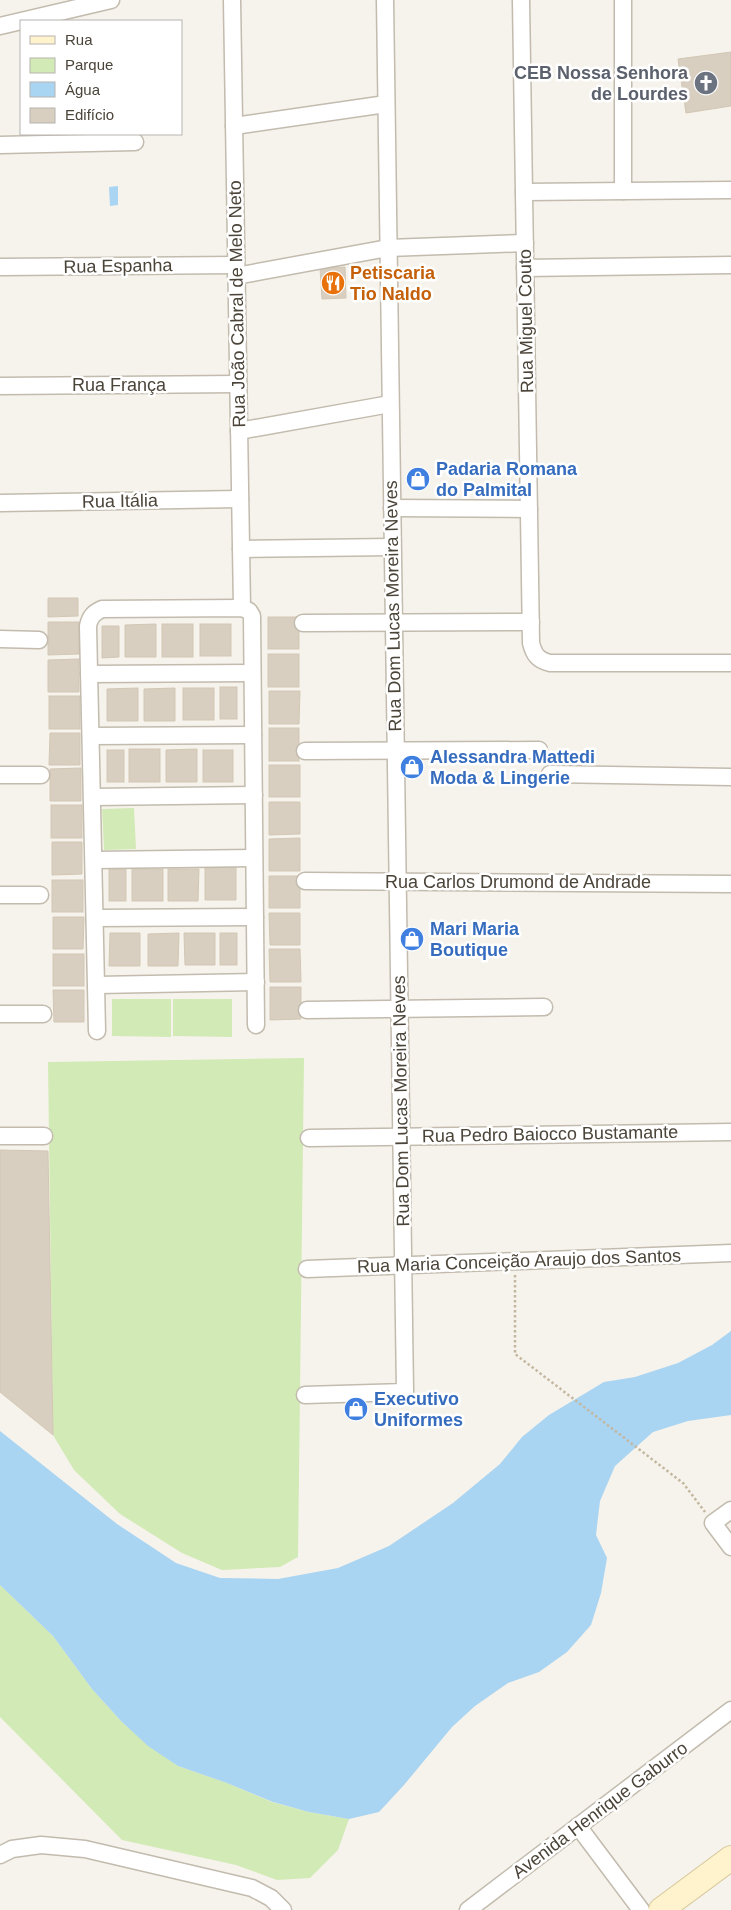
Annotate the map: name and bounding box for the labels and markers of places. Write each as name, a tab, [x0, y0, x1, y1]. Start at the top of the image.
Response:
place label: CEB Nossa Senhora de Lourdes	[514, 63, 689, 104]
church icon: CEB Nossa Senhora de Lourdes	[693, 70, 719, 96]
place label: Petiscaria Tio Naldo	[350, 263, 436, 304]
restaurant icon: Petiscaria Tio Naldo	[320, 270, 346, 296]
place label: Padaria Romana do Palmital	[436, 459, 578, 500]
shop icon: Padaria Romana do Palmital	[405, 466, 431, 492]
place label: Alessandra Mattedi Moda & Lingerie	[430, 747, 595, 788]
shop icon: Alessandra Mattedi Moda & Lingerie	[399, 754, 425, 780]
place label: Mari Maria Boutique	[430, 919, 520, 960]
shop icon: Mari Maria Boutique	[399, 926, 425, 952]
place label: Executivo Uniformes	[374, 1389, 463, 1430]
shop icon: Executivo Uniformes	[343, 1396, 369, 1422]

